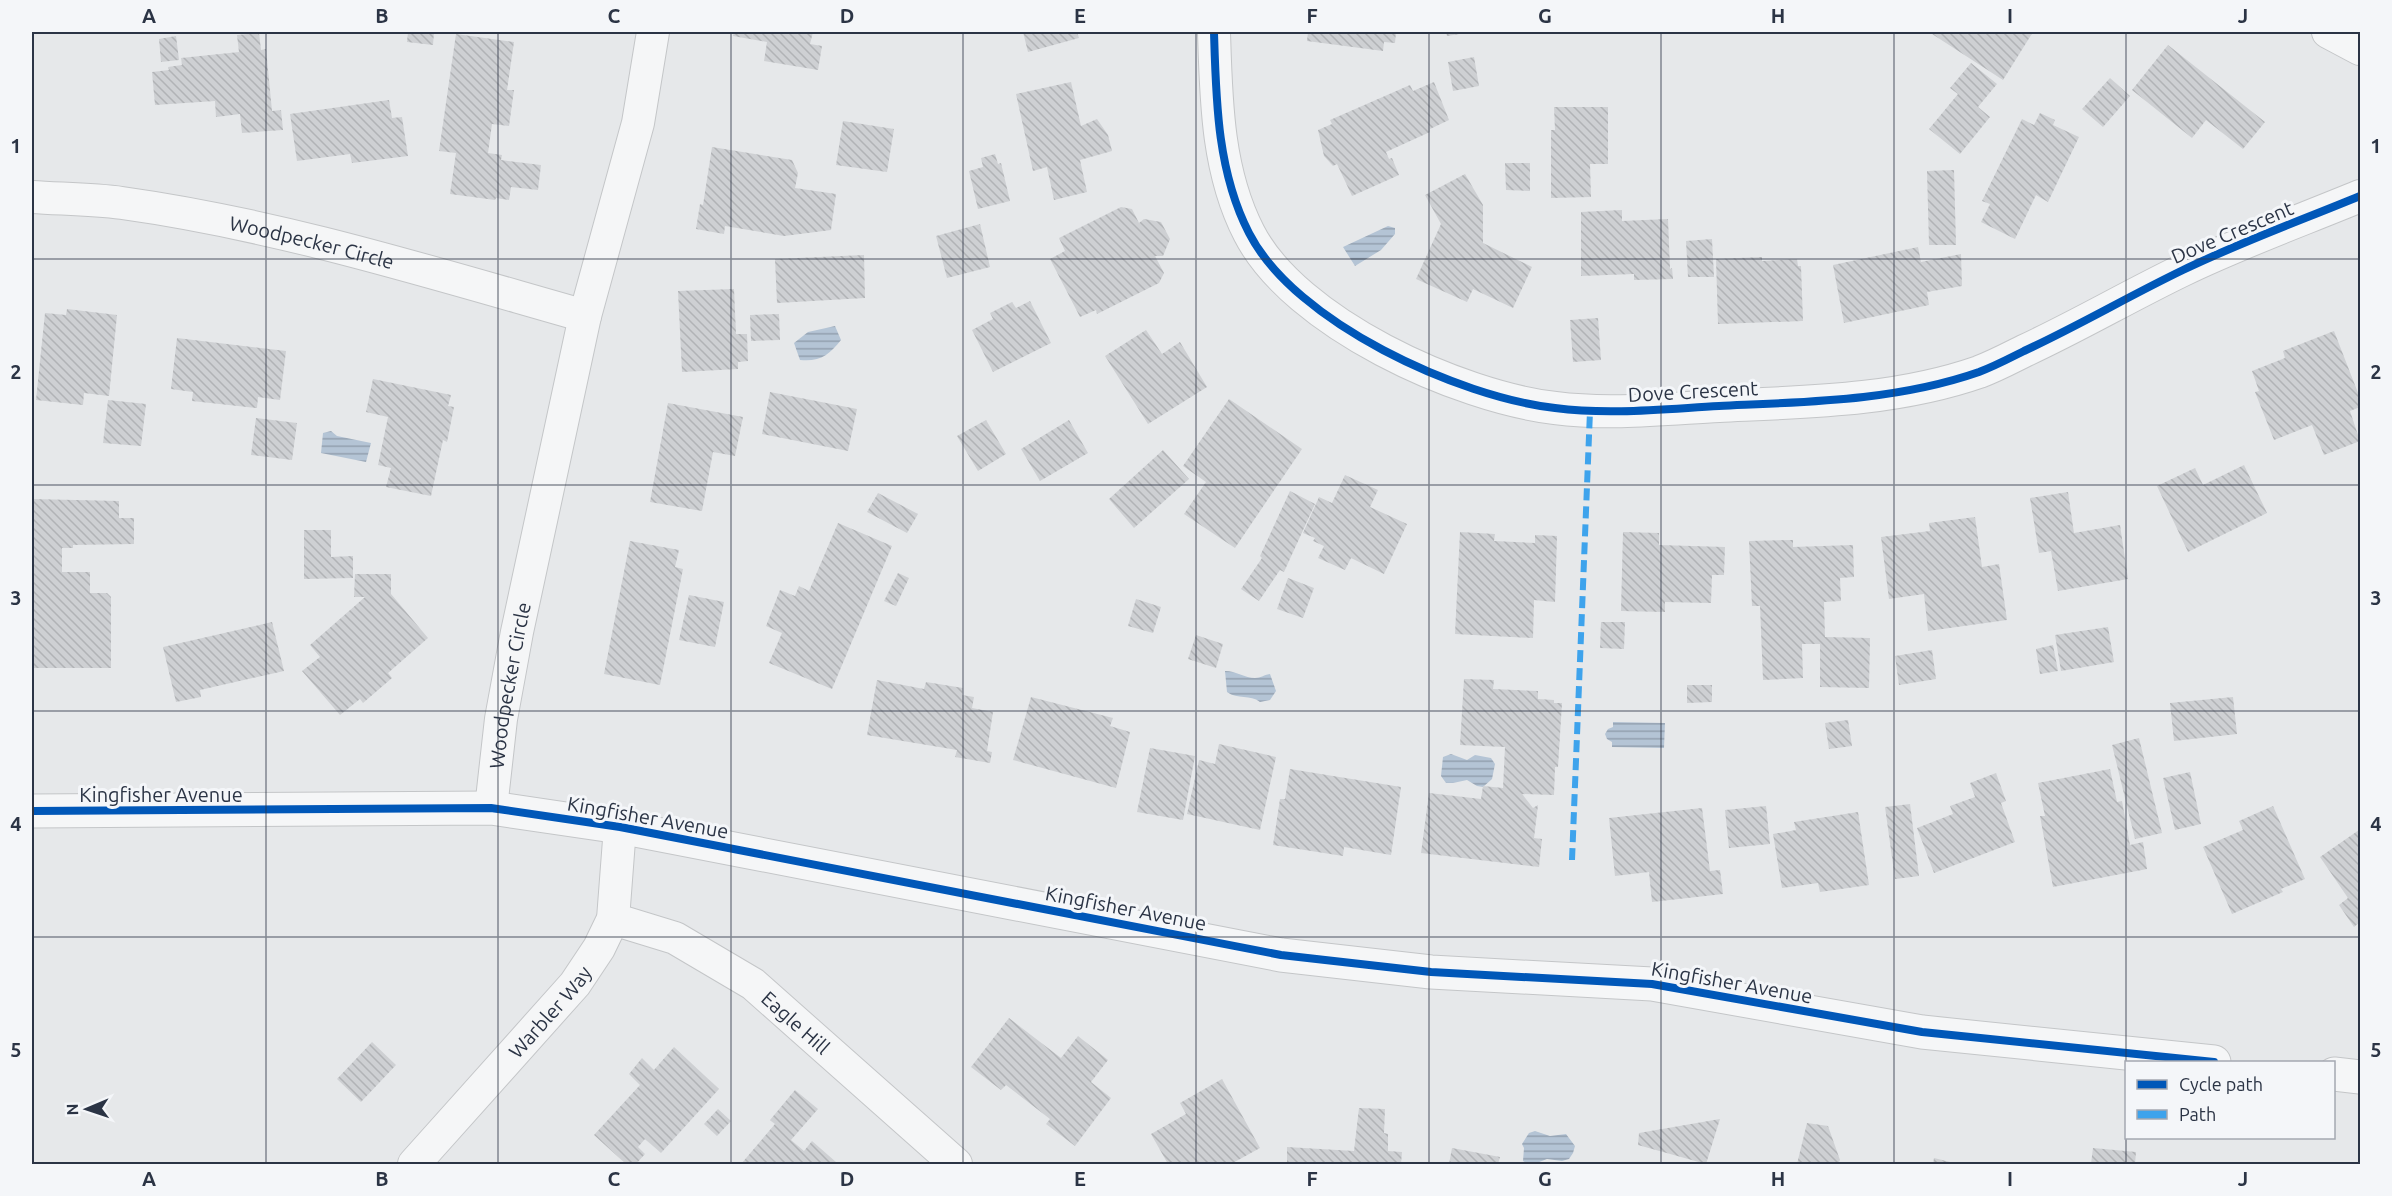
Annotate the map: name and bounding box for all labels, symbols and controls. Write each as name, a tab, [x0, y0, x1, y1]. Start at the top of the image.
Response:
text: A	[142, 4, 156, 27]
text: B	[375, 4, 389, 27]
text: C	[608, 4, 621, 27]
text: D	[840, 4, 854, 27]
text: E	[1074, 4, 1086, 27]
text: F	[1306, 4, 1318, 27]
text: G	[1538, 4, 1552, 27]
text: H	[1771, 4, 1785, 27]
text: I	[2007, 4, 2013, 27]
text: J	[2238, 4, 2248, 27]
text: 1	[10, 134, 22, 157]
text: 1	[2370, 134, 2382, 157]
street label: Dove Crescent	[2168, 196, 2297, 268]
street label: Woodpecker Circle	[227, 211, 397, 273]
text: 2	[10, 360, 22, 383]
text: 2	[2370, 360, 2382, 383]
street label: Dove Crescent	[1627, 376, 1759, 406]
text: 3	[10, 586, 22, 609]
text: 3	[2370, 586, 2382, 609]
street label: Woodpecker Circle	[484, 600, 535, 770]
street label: Kingfisher Avenue	[79, 783, 243, 806]
street label: Kingfisher Avenue	[565, 791, 731, 843]
text: 4	[10, 812, 22, 835]
text: 4	[2370, 812, 2382, 835]
street label: Kingfisher Avenue	[1044, 881, 1208, 935]
street label: Kingfisher Avenue	[1649, 956, 1815, 1008]
street label: Warbler Way	[503, 961, 596, 1062]
street label: Eagle Hill	[757, 986, 835, 1058]
text: 5	[10, 1038, 22, 1061]
text: 5	[2370, 1038, 2382, 1061]
legend	[2125, 1061, 2335, 1139]
text: Cycle path	[2179, 1074, 2263, 1094]
north arrow	[57, 1079, 117, 1139]
text: N	[63, 1103, 81, 1116]
text: Path	[2179, 1104, 2216, 1124]
text: A	[142, 1167, 156, 1190]
text: B	[375, 1167, 389, 1190]
text: C	[608, 1167, 621, 1190]
text: D	[840, 1167, 854, 1190]
text: E	[1074, 1167, 1086, 1190]
text: F	[1306, 1167, 1318, 1190]
text: G	[1538, 1167, 1552, 1190]
text: H	[1771, 1167, 1785, 1190]
text: I	[2007, 1167, 2013, 1190]
text: J	[2238, 1167, 2248, 1190]

